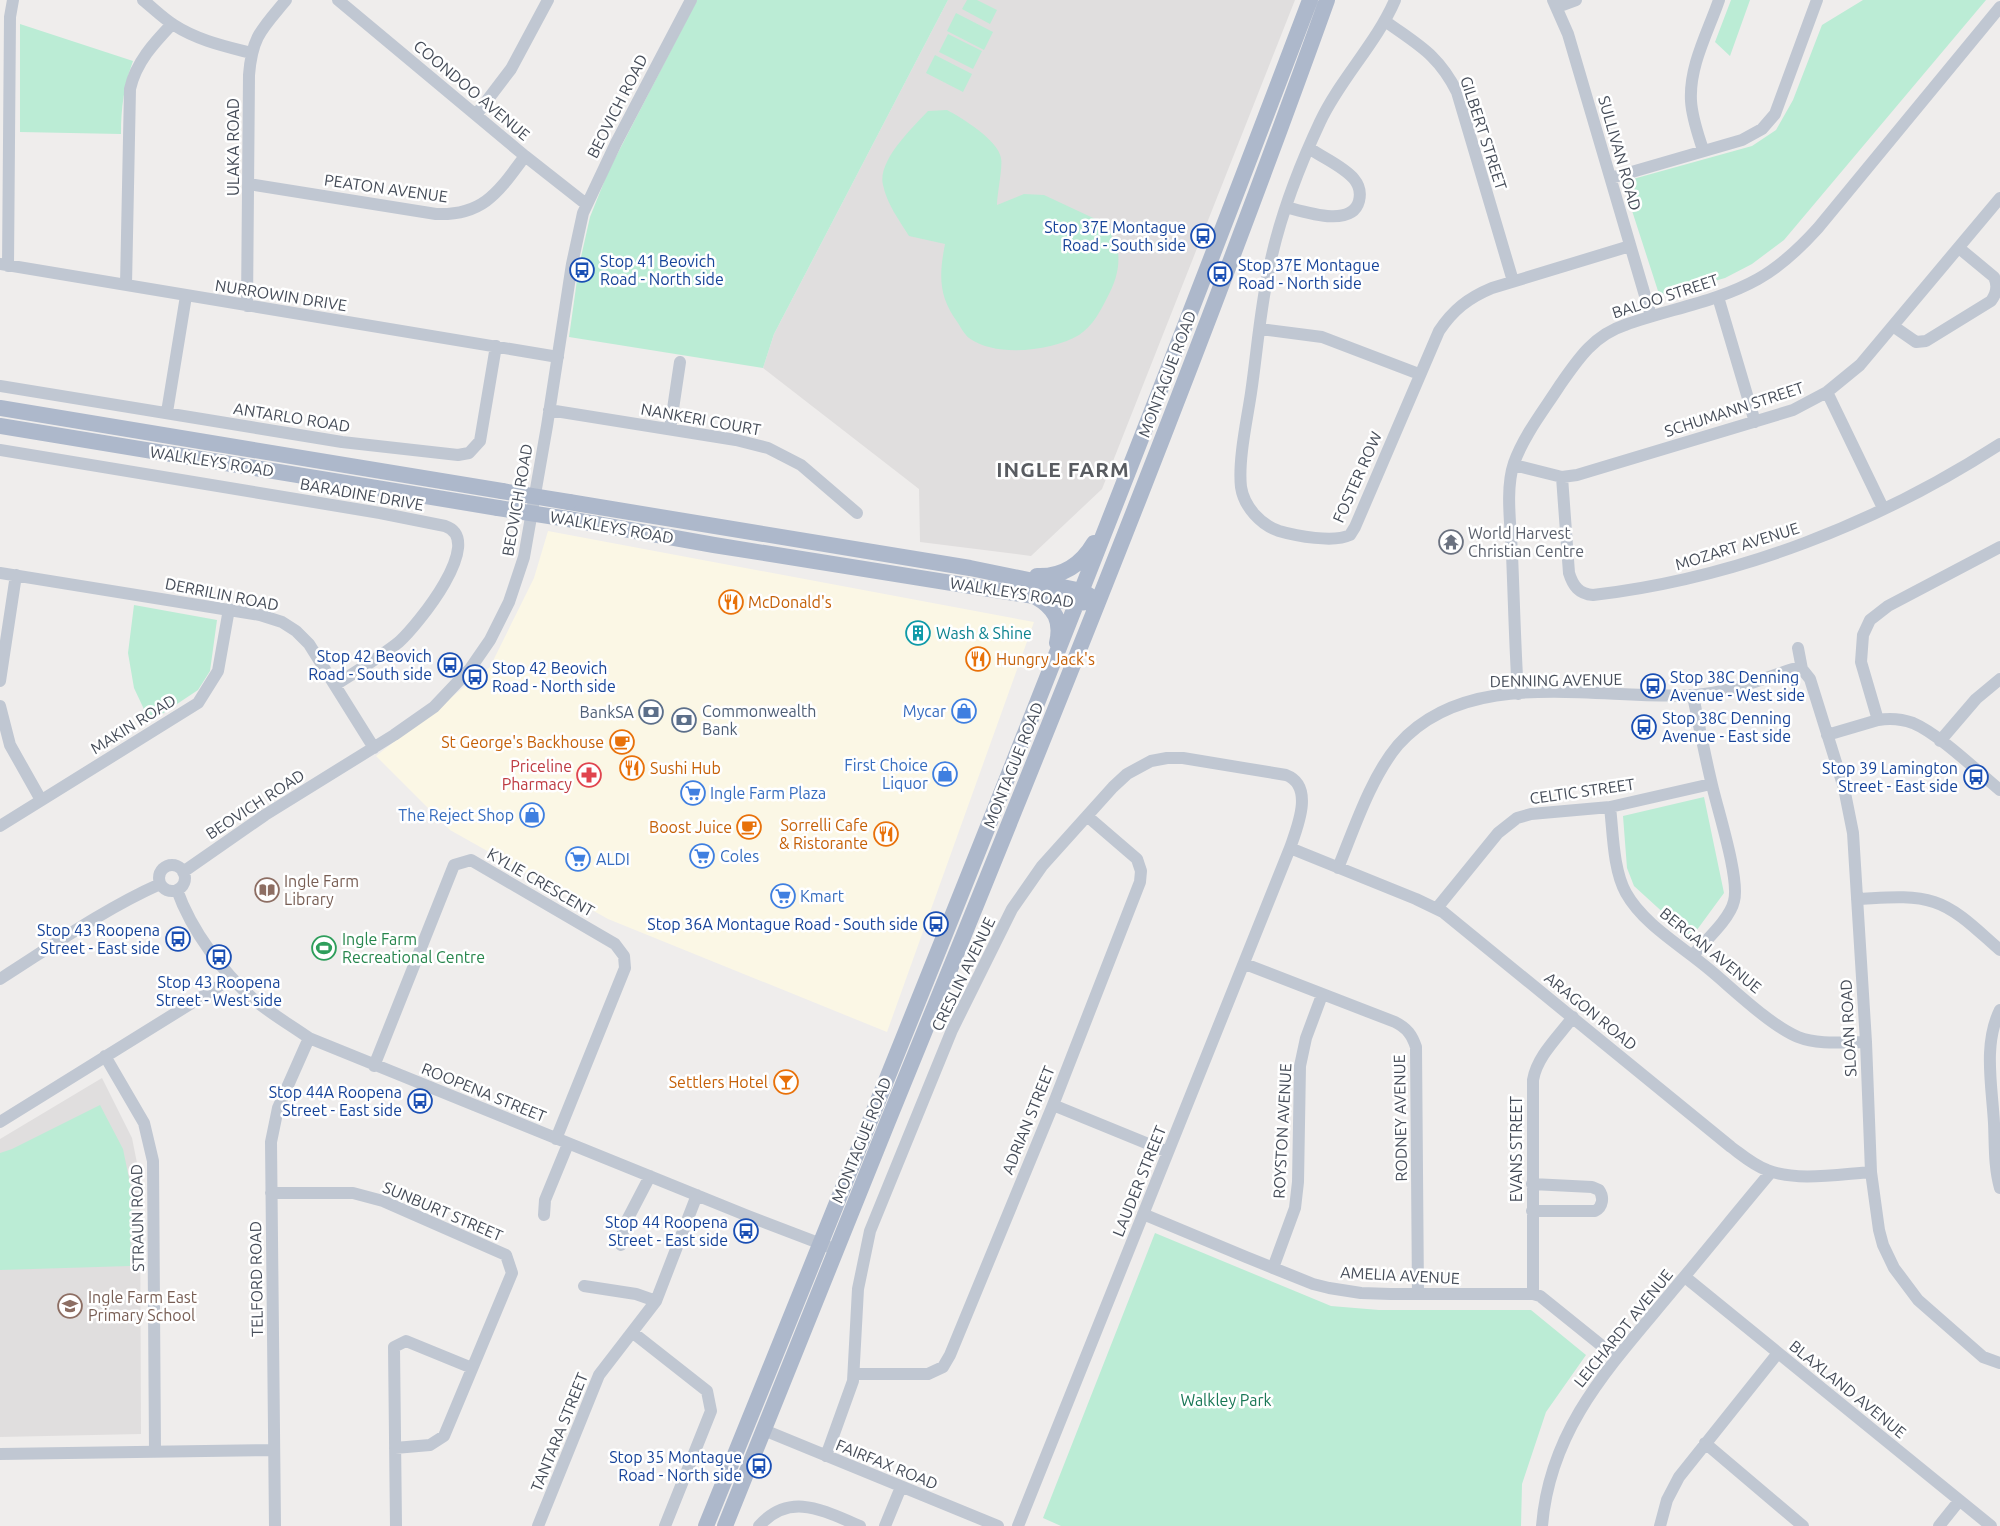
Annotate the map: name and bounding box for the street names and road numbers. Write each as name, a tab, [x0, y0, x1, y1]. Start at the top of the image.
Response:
street label: COONDOO AVENUE	[410, 36, 534, 144]
street label: BEOVICH ROAD	[583, 51, 651, 161]
street label: GILBERT STREET	[1457, 74, 1511, 192]
street label: SULLIVAN ROAD	[1595, 94, 1645, 212]
street label: ULAKA ROAD	[224, 98, 242, 196]
street label: PEATON AVENUE	[323, 170, 449, 206]
street label: BALOO STREET	[1610, 270, 1721, 322]
street label: NURROWIN DRIVE	[214, 276, 348, 314]
street label: MONTAGUE ROAD	[1135, 308, 1199, 440]
street label: SCHUMANN STREET	[1662, 378, 1806, 440]
street label: ANTARLO ROAD	[232, 399, 352, 435]
street label: NANKERI COURT	[640, 400, 763, 438]
street label: FOSTER ROW	[1329, 428, 1385, 525]
street label: WALKLEYS ROAD	[149, 442, 275, 480]
street label: BEOVICH ROAD	[498, 442, 536, 558]
street label: BARADINE DRIVE	[299, 474, 425, 514]
street label: WALKLEYS ROAD	[549, 507, 675, 547]
street label: MOZART AVENUE	[1673, 519, 1801, 573]
street label: WALKLEYS ROAD	[949, 573, 1075, 611]
street label: DERRILIN ROAD	[164, 574, 280, 614]
street label: DENNING AVENUE	[1489, 670, 1623, 690]
street label: MAKIN ROAD	[87, 691, 179, 757]
street label: MONTAGUE ROAD	[980, 699, 1046, 831]
street label: BEOVICH ROAD	[202, 765, 308, 843]
street label: CELTIC STREET	[1528, 775, 1636, 807]
street label: KYLIE CRESCENT	[484, 844, 598, 920]
street label: BERGAN AVENUE	[1657, 904, 1765, 996]
street label: CRESLIN AVENUE	[928, 914, 998, 1034]
street label: ARAGON ROAD	[1541, 968, 1641, 1054]
street label: SLOAN ROAD	[1836, 979, 1860, 1077]
street label: RODNEY AVENUE	[1390, 1054, 1410, 1182]
street label: ROOPENA STREET	[419, 1059, 549, 1125]
street label: ADRIAN STREET	[998, 1063, 1058, 1177]
street label: ROYSTON AVENUE	[1269, 1063, 1295, 1199]
street label: MONTAGUE ROAD	[828, 1074, 894, 1206]
street label: EVANS STREET	[1507, 1096, 1525, 1202]
street label: LAUDER STREET	[1109, 1123, 1169, 1239]
street label: STRAUN ROAD	[127, 1164, 147, 1272]
street label: SUNBURT STREET	[380, 1178, 506, 1244]
street label: TELFORD ROAD	[246, 1221, 266, 1337]
street label: AMELIA AVENUE	[1340, 1263, 1460, 1287]
street label: LEICHARDT AVENUE	[1570, 1266, 1676, 1390]
street label: BLAXLAND AVENUE	[1786, 1336, 1910, 1442]
street label: TANTARA STREET	[527, 1370, 591, 1494]
street label: FAIRFAX ROAD	[833, 1435, 941, 1493]

